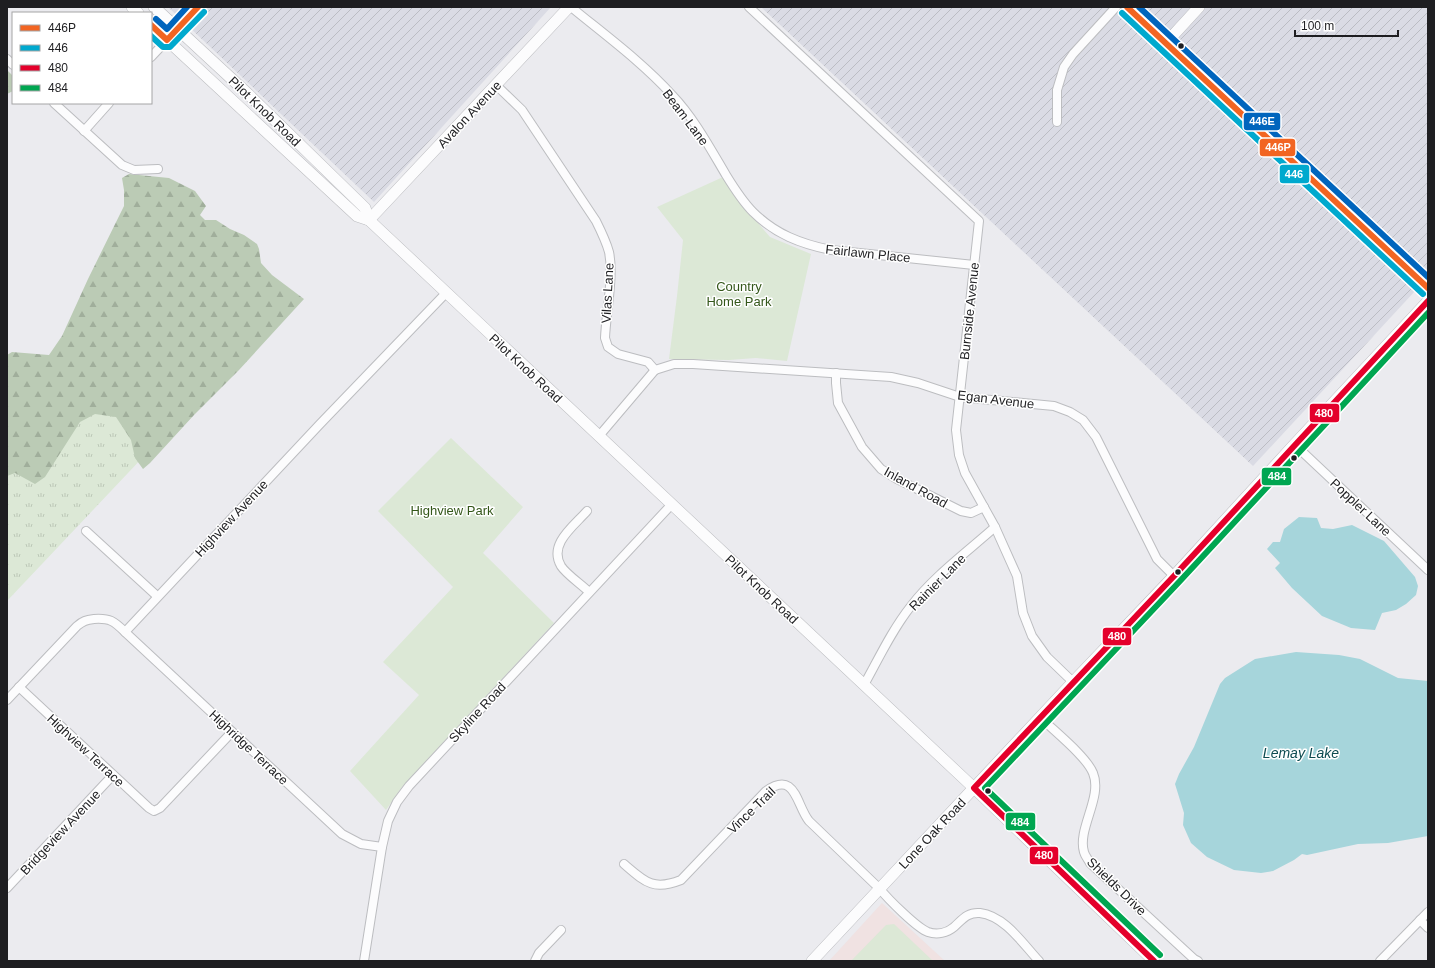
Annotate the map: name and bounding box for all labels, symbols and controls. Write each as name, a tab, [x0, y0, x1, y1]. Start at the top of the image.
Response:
legend	[12, 12, 152, 104]
scale bar	[1295, 12, 1398, 38]
text: 100 m	[1301, 19, 1334, 33]
text: 446P	[48, 21, 76, 35]
text: 446	[48, 41, 68, 55]
unlabelled marker	[1176, 41, 1186, 51]
text: 480	[48, 61, 68, 75]
street label: Pilot Knob Road	[226, 73, 304, 149]
street label: Avalon Avenue	[434, 78, 504, 151]
text: 484	[48, 81, 68, 95]
street label: Beam Lane	[660, 86, 712, 148]
line badge: 446E	[1243, 112, 1281, 131]
text: 446E	[1249, 115, 1275, 127]
line badge: 446P	[1259, 138, 1296, 157]
text: 446P	[1265, 141, 1291, 153]
line badge: 446	[1279, 164, 1310, 184]
text: 446	[1285, 168, 1303, 180]
street label: Fairlawn Place	[825, 242, 911, 265]
street label: Vilas Lane	[598, 262, 617, 324]
street label: Burnside Avenue	[957, 262, 982, 361]
park label: Country Home Park	[706, 279, 772, 309]
street label: Pilot Knob Road	[486, 331, 565, 406]
street label: Egan Avenue	[957, 387, 1035, 412]
line badge: 480	[1309, 403, 1340, 423]
text: 480	[1315, 407, 1333, 419]
unlabelled marker	[1289, 453, 1299, 463]
street label: Inland Road	[881, 464, 950, 511]
line badge: 484	[1261, 467, 1292, 486]
text: 484	[1268, 470, 1287, 482]
street label: Poppler Lane	[1327, 476, 1394, 539]
street label: Highview Avenue	[192, 477, 271, 560]
park label: Highview Park	[410, 503, 494, 518]
street label: Rainier Lane	[906, 551, 969, 614]
street label: Pilot Knob Road	[722, 552, 801, 627]
unlabelled marker	[1173, 567, 1183, 577]
line badge: 480	[1102, 627, 1132, 646]
text: 480	[1108, 630, 1126, 642]
street label: Skyline Road	[446, 679, 509, 745]
street label: Highridge Terrace	[206, 707, 291, 788]
street label: Highview Terrace	[44, 711, 127, 790]
water label: Lemay Lake	[1263, 745, 1339, 761]
street label: Vince Trail	[724, 784, 778, 837]
unlabelled marker	[983, 786, 993, 796]
street label: Bridgeview Avenue	[17, 787, 103, 878]
street label: Lone Oak Road	[896, 795, 969, 872]
line badge: 484	[1005, 812, 1036, 831]
text: 484	[1011, 816, 1030, 828]
line badge: 480	[1029, 846, 1059, 865]
text: 480	[1035, 849, 1053, 861]
street label: Shields Drive	[1084, 854, 1149, 918]

